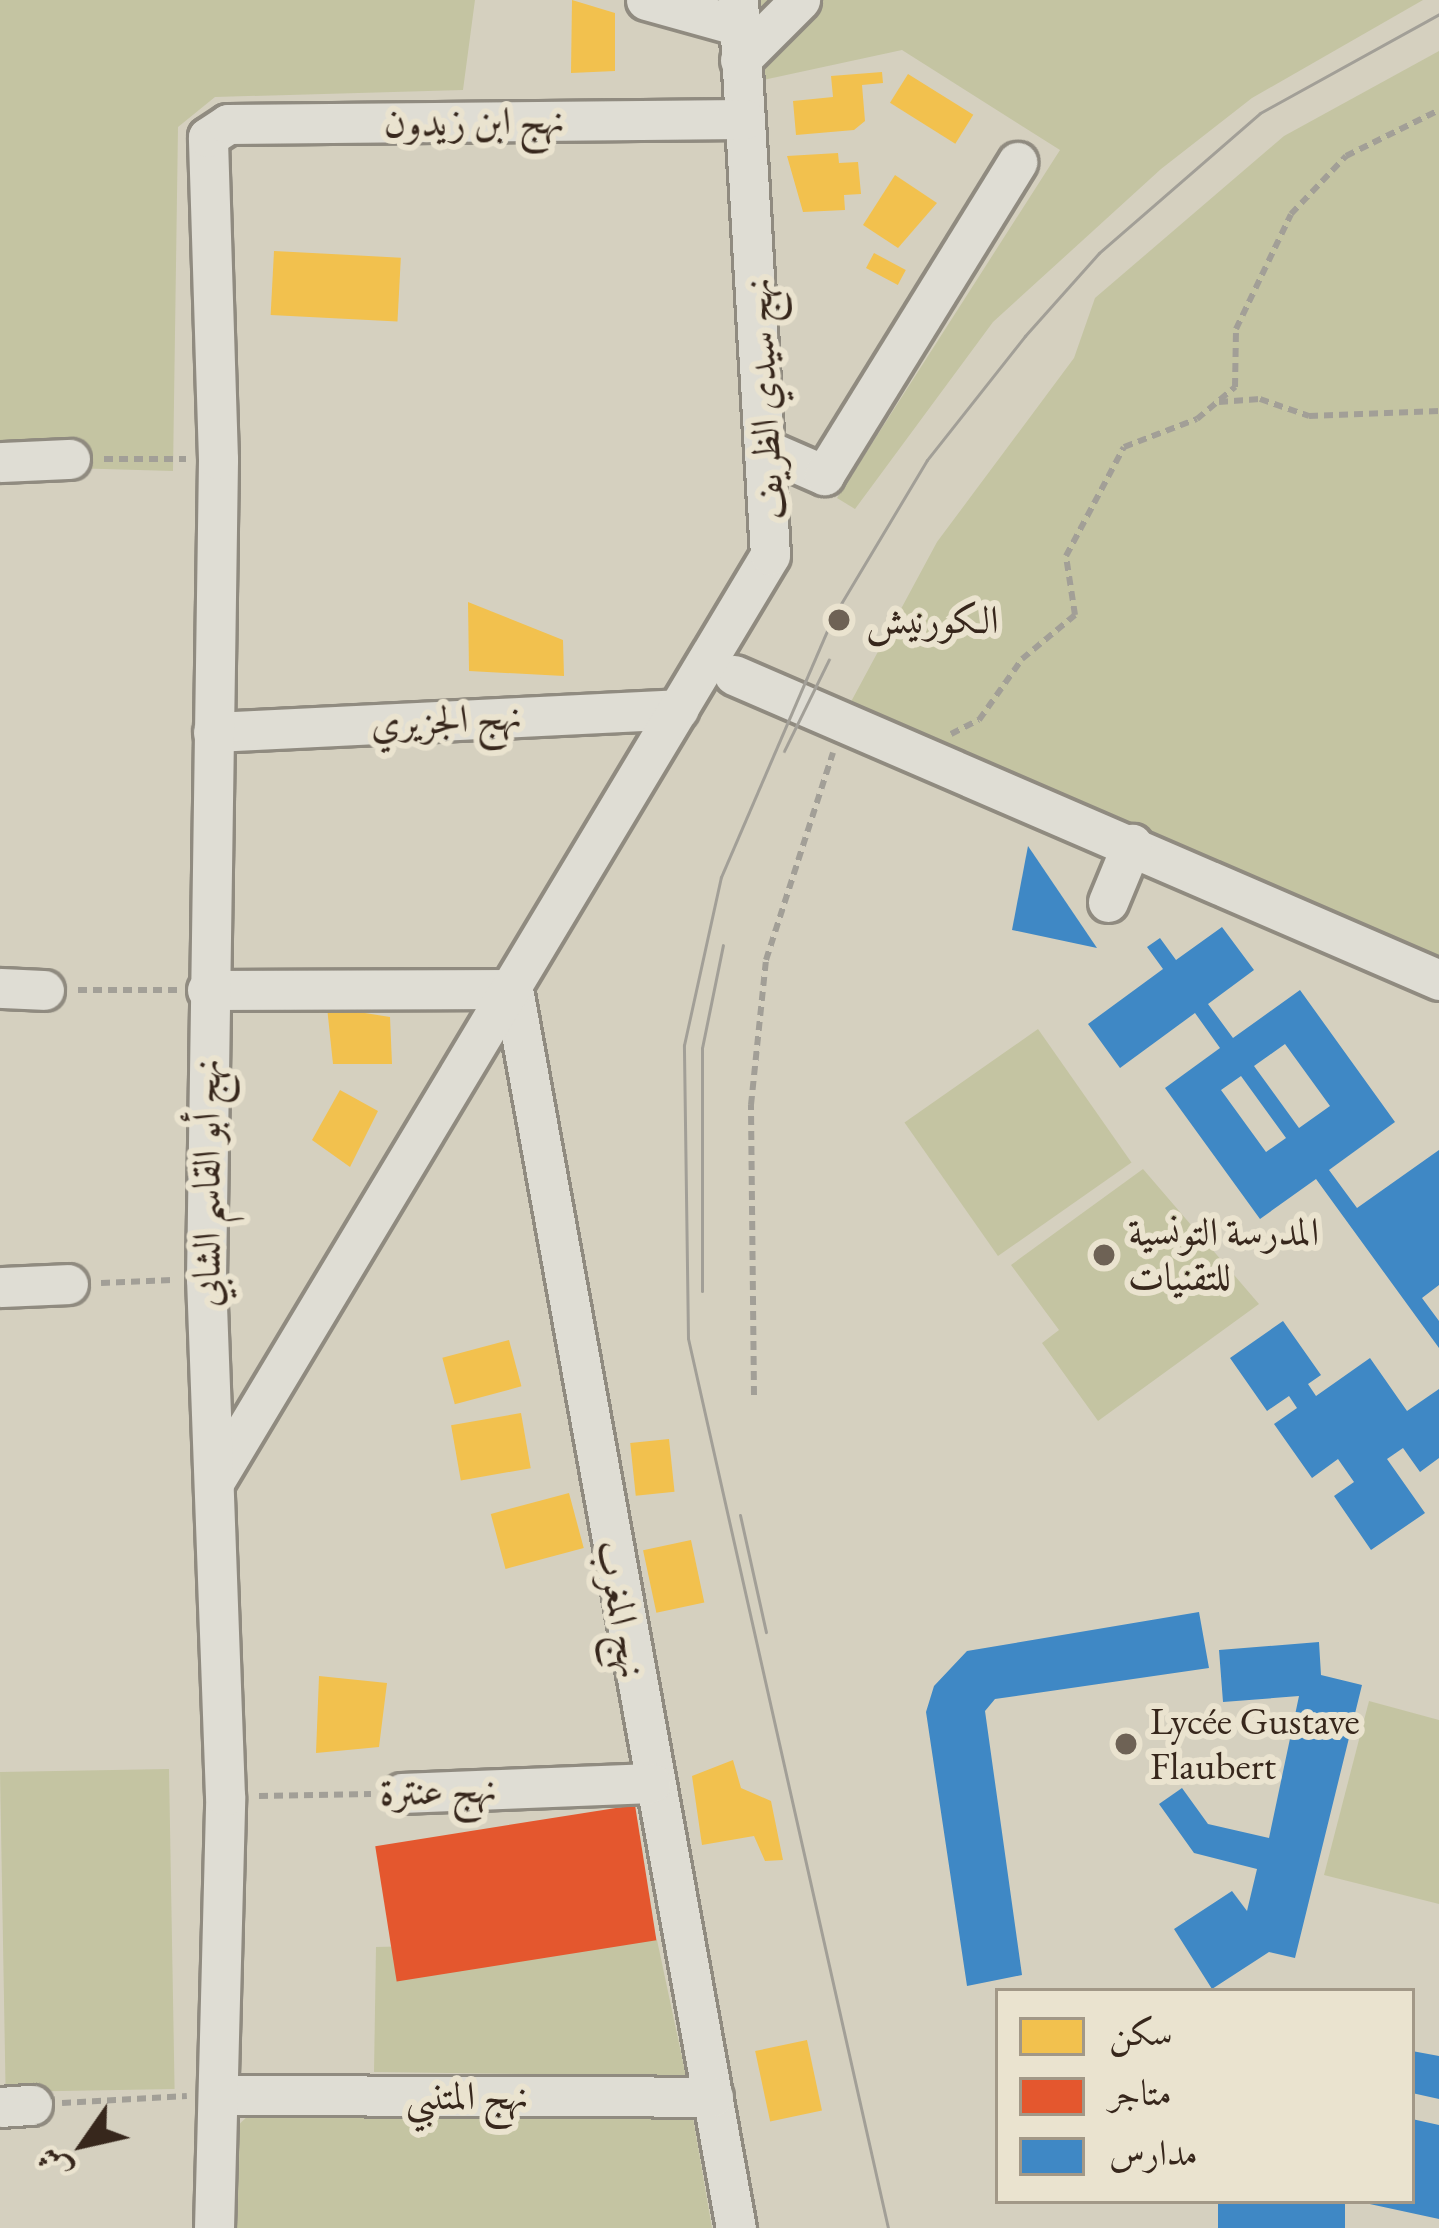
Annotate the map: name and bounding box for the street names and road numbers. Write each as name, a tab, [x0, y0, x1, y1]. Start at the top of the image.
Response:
street label: نهج ابن زيدون	[383, 97, 565, 147]
street label: نهج سيدي الظريف	[734, 277, 794, 521]
street label: نهج الجزيري	[369, 693, 523, 747]
street label: نهج أبو القاسم الشابي	[184, 1059, 230, 1307]
street label: نهج المغرب	[586, 1536, 656, 1682]
street label: نهج عنترة	[379, 1766, 497, 1816]
street label: نهج المتنبي	[405, 2073, 529, 2119]

